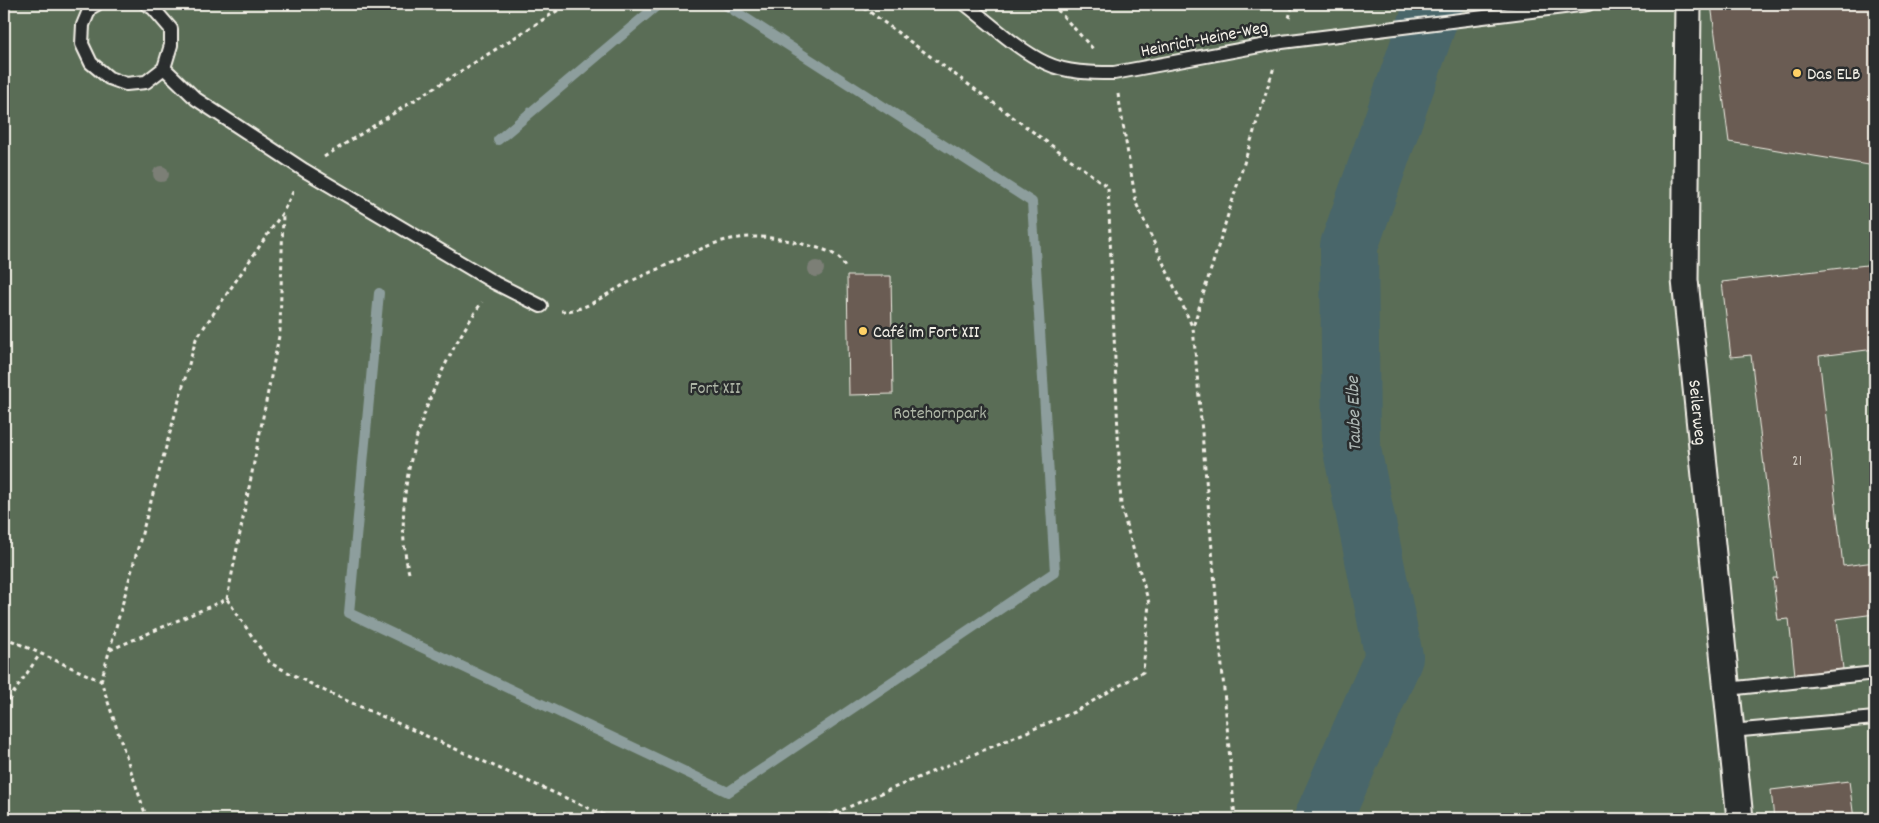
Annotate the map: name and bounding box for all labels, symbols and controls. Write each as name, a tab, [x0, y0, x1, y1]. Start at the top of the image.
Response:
street label: Heinrich-Heine-Weg	[1139, 16, 1270, 65]
place label: Das ELB	[1807, 63, 1861, 88]
marker: Das ELB	[1791, 67, 1803, 79]
place label: Café im Fort XII	[873, 321, 980, 346]
marker: Café im Fort XII	[857, 325, 869, 337]
water label: Taube Elbe	[1341, 374, 1370, 452]
park label: Fort XII	[690, 377, 741, 402]
street label: Seilerweg	[1680, 379, 1712, 447]
park label: Rotehornpark	[893, 402, 987, 427]
house number: 21	[1792, 451, 1802, 473]

